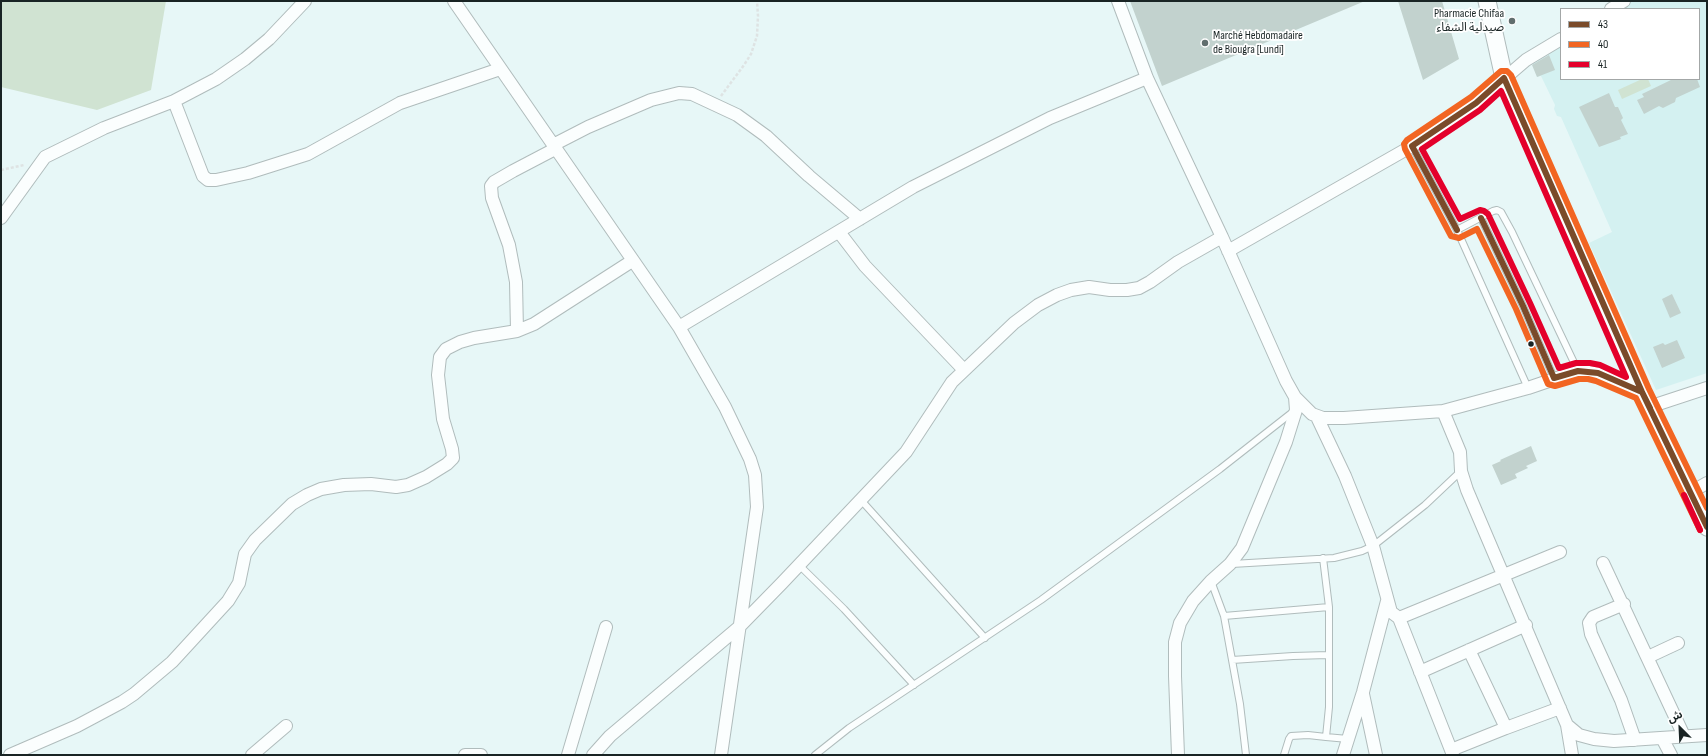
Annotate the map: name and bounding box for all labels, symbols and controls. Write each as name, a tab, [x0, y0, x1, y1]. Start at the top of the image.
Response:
place label: Pharmacie Chifaa صيدلية الشفاء	[1434, 7, 1504, 35]
legend	[1560, 8, 1700, 80]
marker: Pharmacie Chifaa صيدلية الشفاء	[1507, 16, 1517, 26]
text: 43	[1598, 17, 1608, 32]
place label: Marché Hebdomadaire de Biougra [Lundi]	[1213, 29, 1303, 57]
text: 40	[1598, 37, 1608, 52]
marker: Marché Hebdomadaire de Biougra [Lundi]	[1200, 38, 1210, 48]
text: 41	[1598, 57, 1607, 72]
unlabelled marker	[1526, 339, 1536, 349]
north arrow	[1660, 708, 1700, 748]
text: ش	[1665, 708, 1684, 726]

